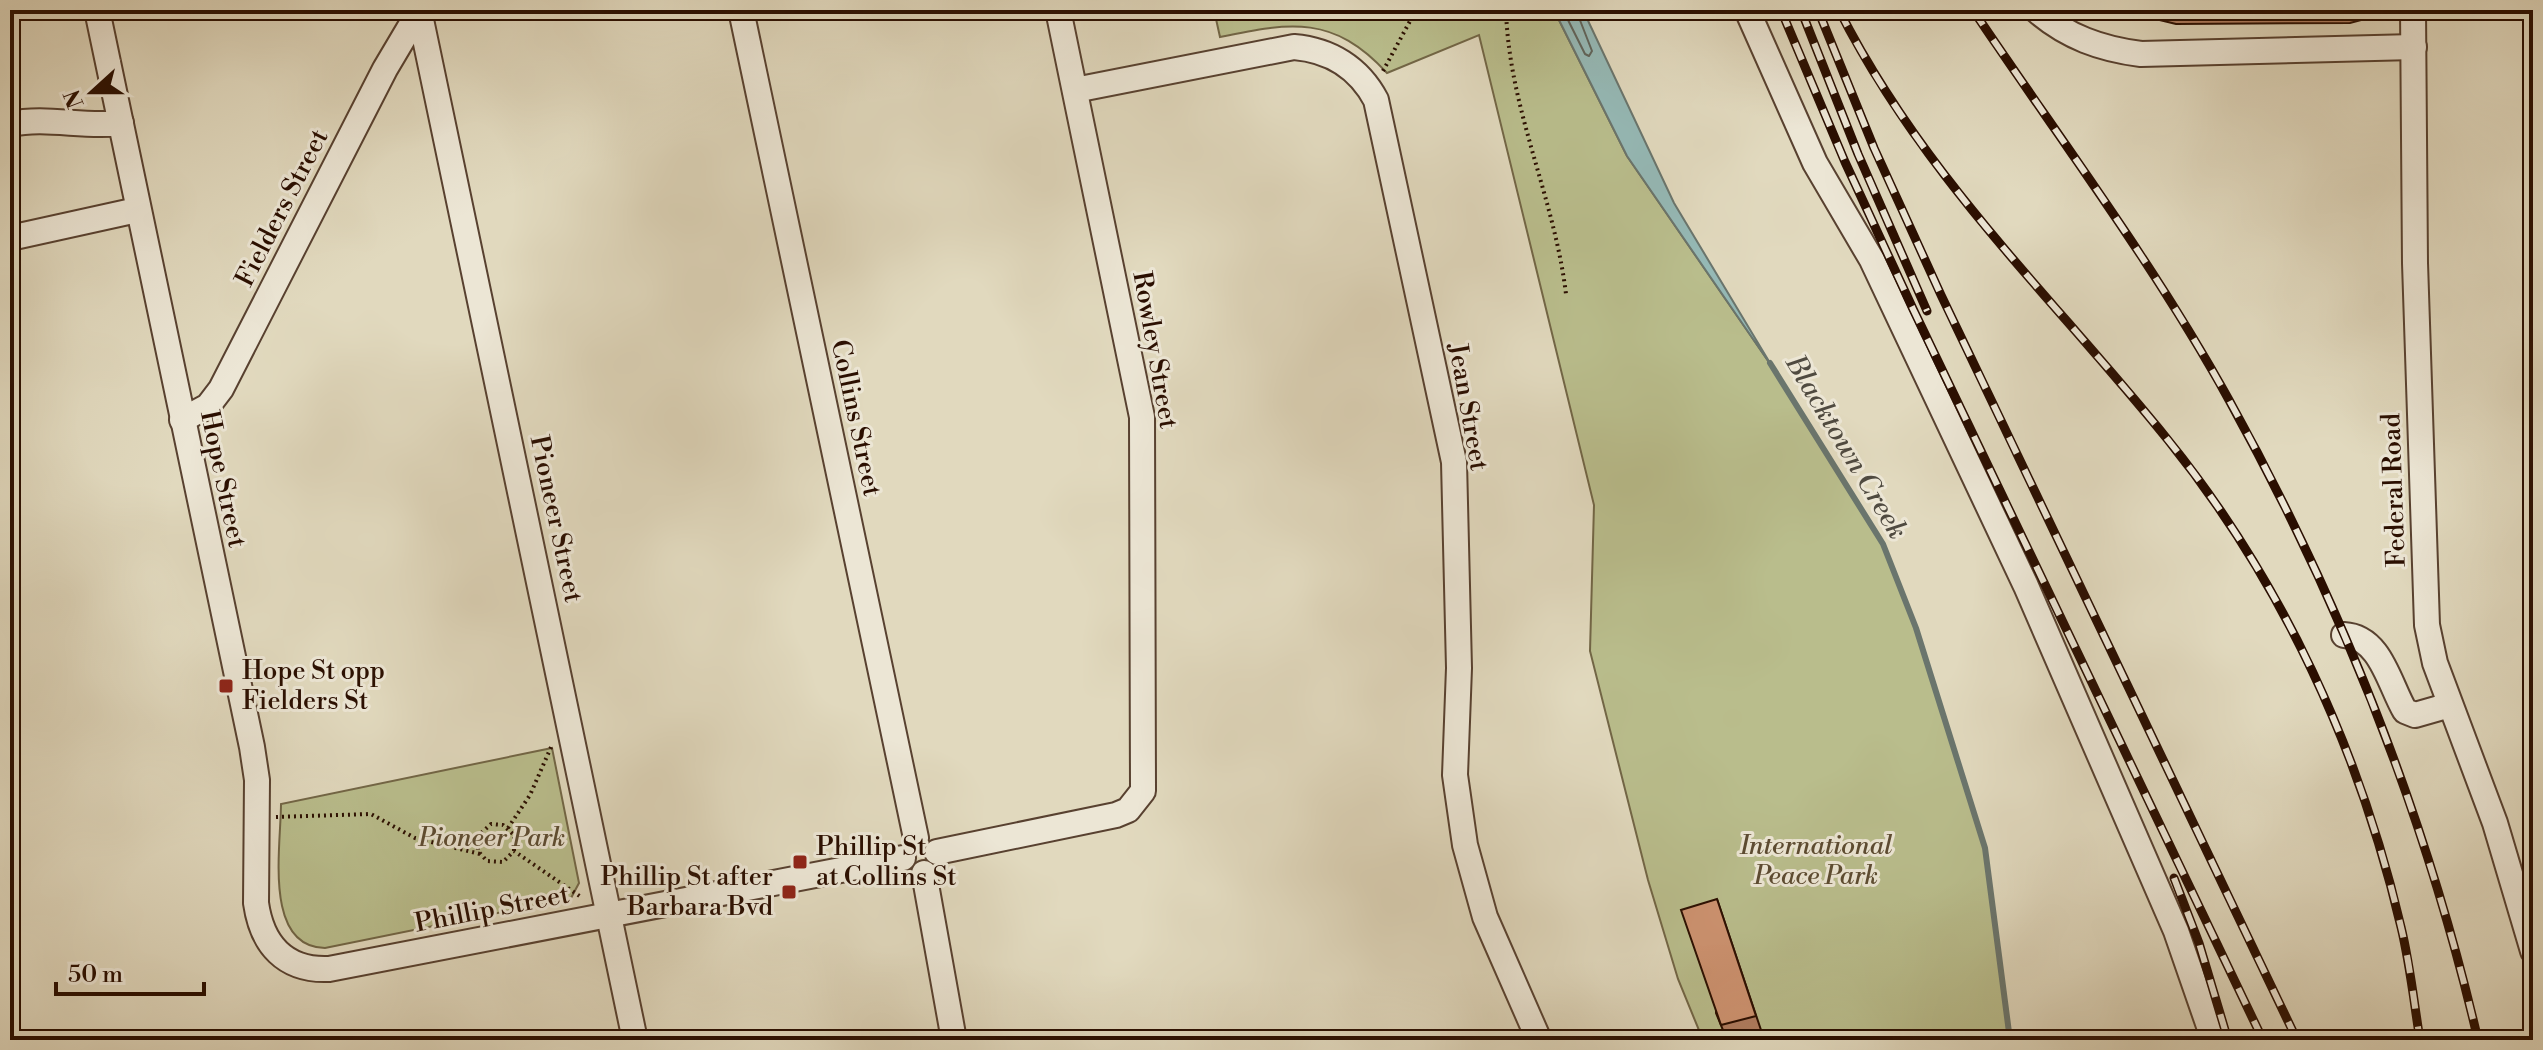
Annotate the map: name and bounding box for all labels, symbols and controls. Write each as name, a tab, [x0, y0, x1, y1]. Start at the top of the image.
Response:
north arrow	[52, 52, 132, 132]
text: N	[59, 85, 90, 112]
street label: Fielders Street	[229, 124, 335, 292]
street label: Rowley Street	[1125, 269, 1185, 431]
street label: Collins Street	[824, 337, 888, 499]
street label: Jean Street	[1441, 340, 1495, 473]
water label: Blacktown Creek	[1777, 348, 1915, 546]
street label: Hope Street	[193, 407, 253, 551]
street label: Federal Road	[2375, 412, 2413, 568]
street label: Pioneer Street	[523, 433, 589, 605]
place label: Hope St opp Fielders St	[242, 655, 385, 717]
marker: Hope St opp Fielders St	[217, 677, 235, 695]
park label: Pioneer Park	[418, 822, 565, 854]
park label: International Peace Park	[1739, 830, 1893, 892]
place label: Phillip St at Collins St	[816, 831, 957, 893]
marker: Phillip St at Collins St	[791, 853, 809, 871]
place label: Phillip St after Barbara Bvd	[600, 861, 773, 923]
street label: Phillip Street	[412, 878, 572, 940]
marker: Phillip St after Barbara Bvd	[780, 883, 798, 901]
scale bar	[56, 946, 204, 996]
text: 50 m	[68, 960, 123, 990]

